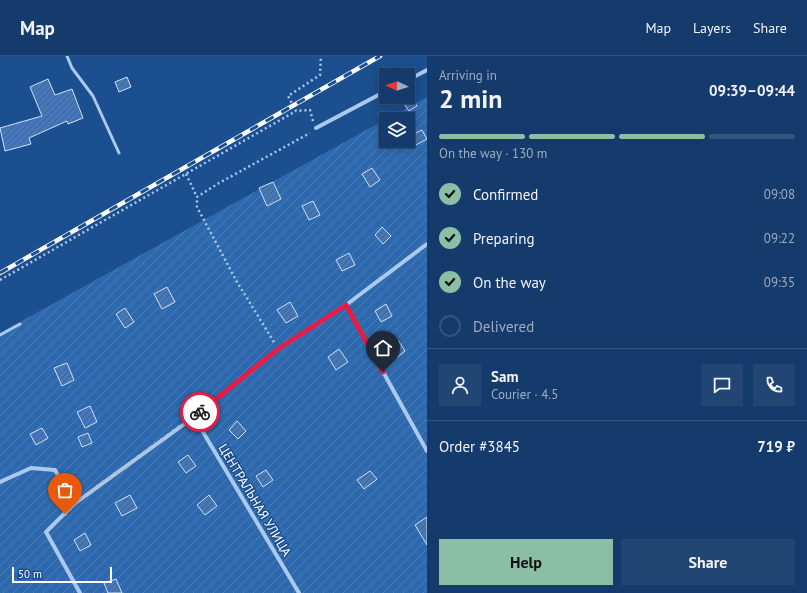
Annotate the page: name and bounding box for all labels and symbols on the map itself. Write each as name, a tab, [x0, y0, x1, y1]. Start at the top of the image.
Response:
north arrow	[379, 68, 415, 104]
pin	[366, 331, 400, 372]
courier	[180, 392, 220, 432]
street label: ЦЕНТРАЛЬНАЯ УЛИЦА	[215, 441, 296, 560]
pin	[48, 473, 82, 514]
scale bar	[12, 565, 112, 584]

